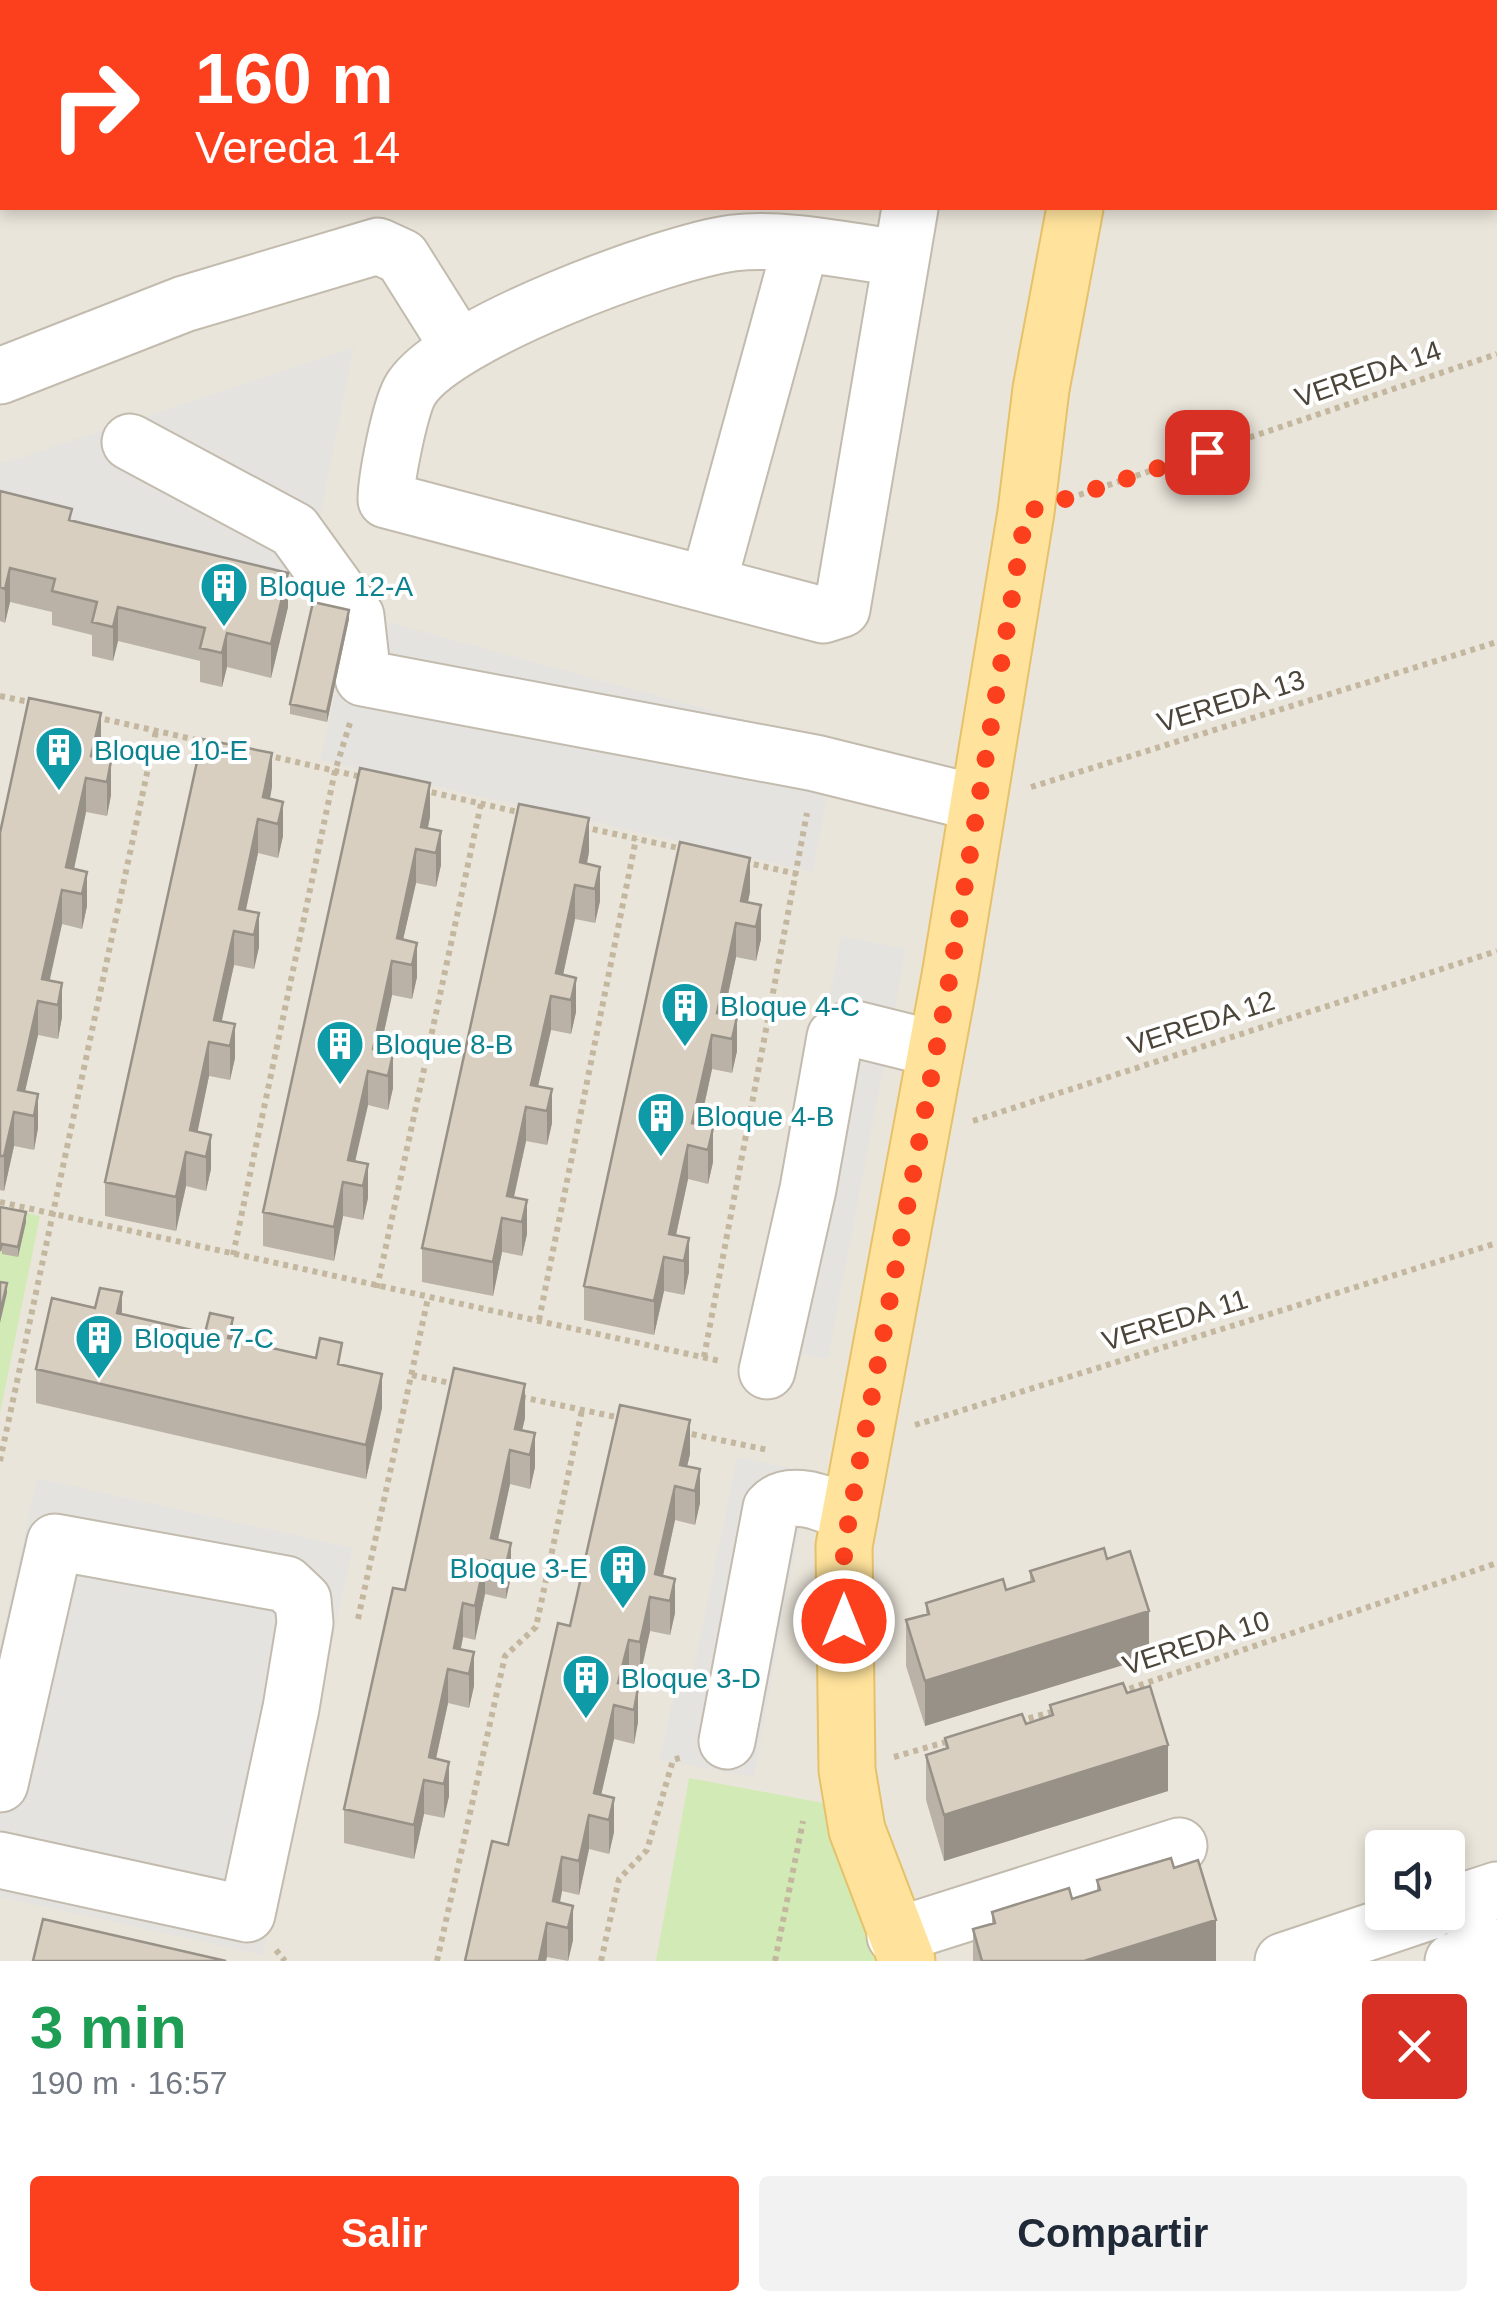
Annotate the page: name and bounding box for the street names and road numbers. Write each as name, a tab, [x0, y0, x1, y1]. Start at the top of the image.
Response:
street label: VEREDA 14	[1291, 335, 1445, 413]
street label: VEREDA 13	[1154, 664, 1308, 738]
street label: VEREDA 12	[1124, 985, 1278, 1061]
street label: VEREDA 11	[1099, 1283, 1251, 1357]
street label: VEREDA 10	[1119, 1605, 1273, 1681]

